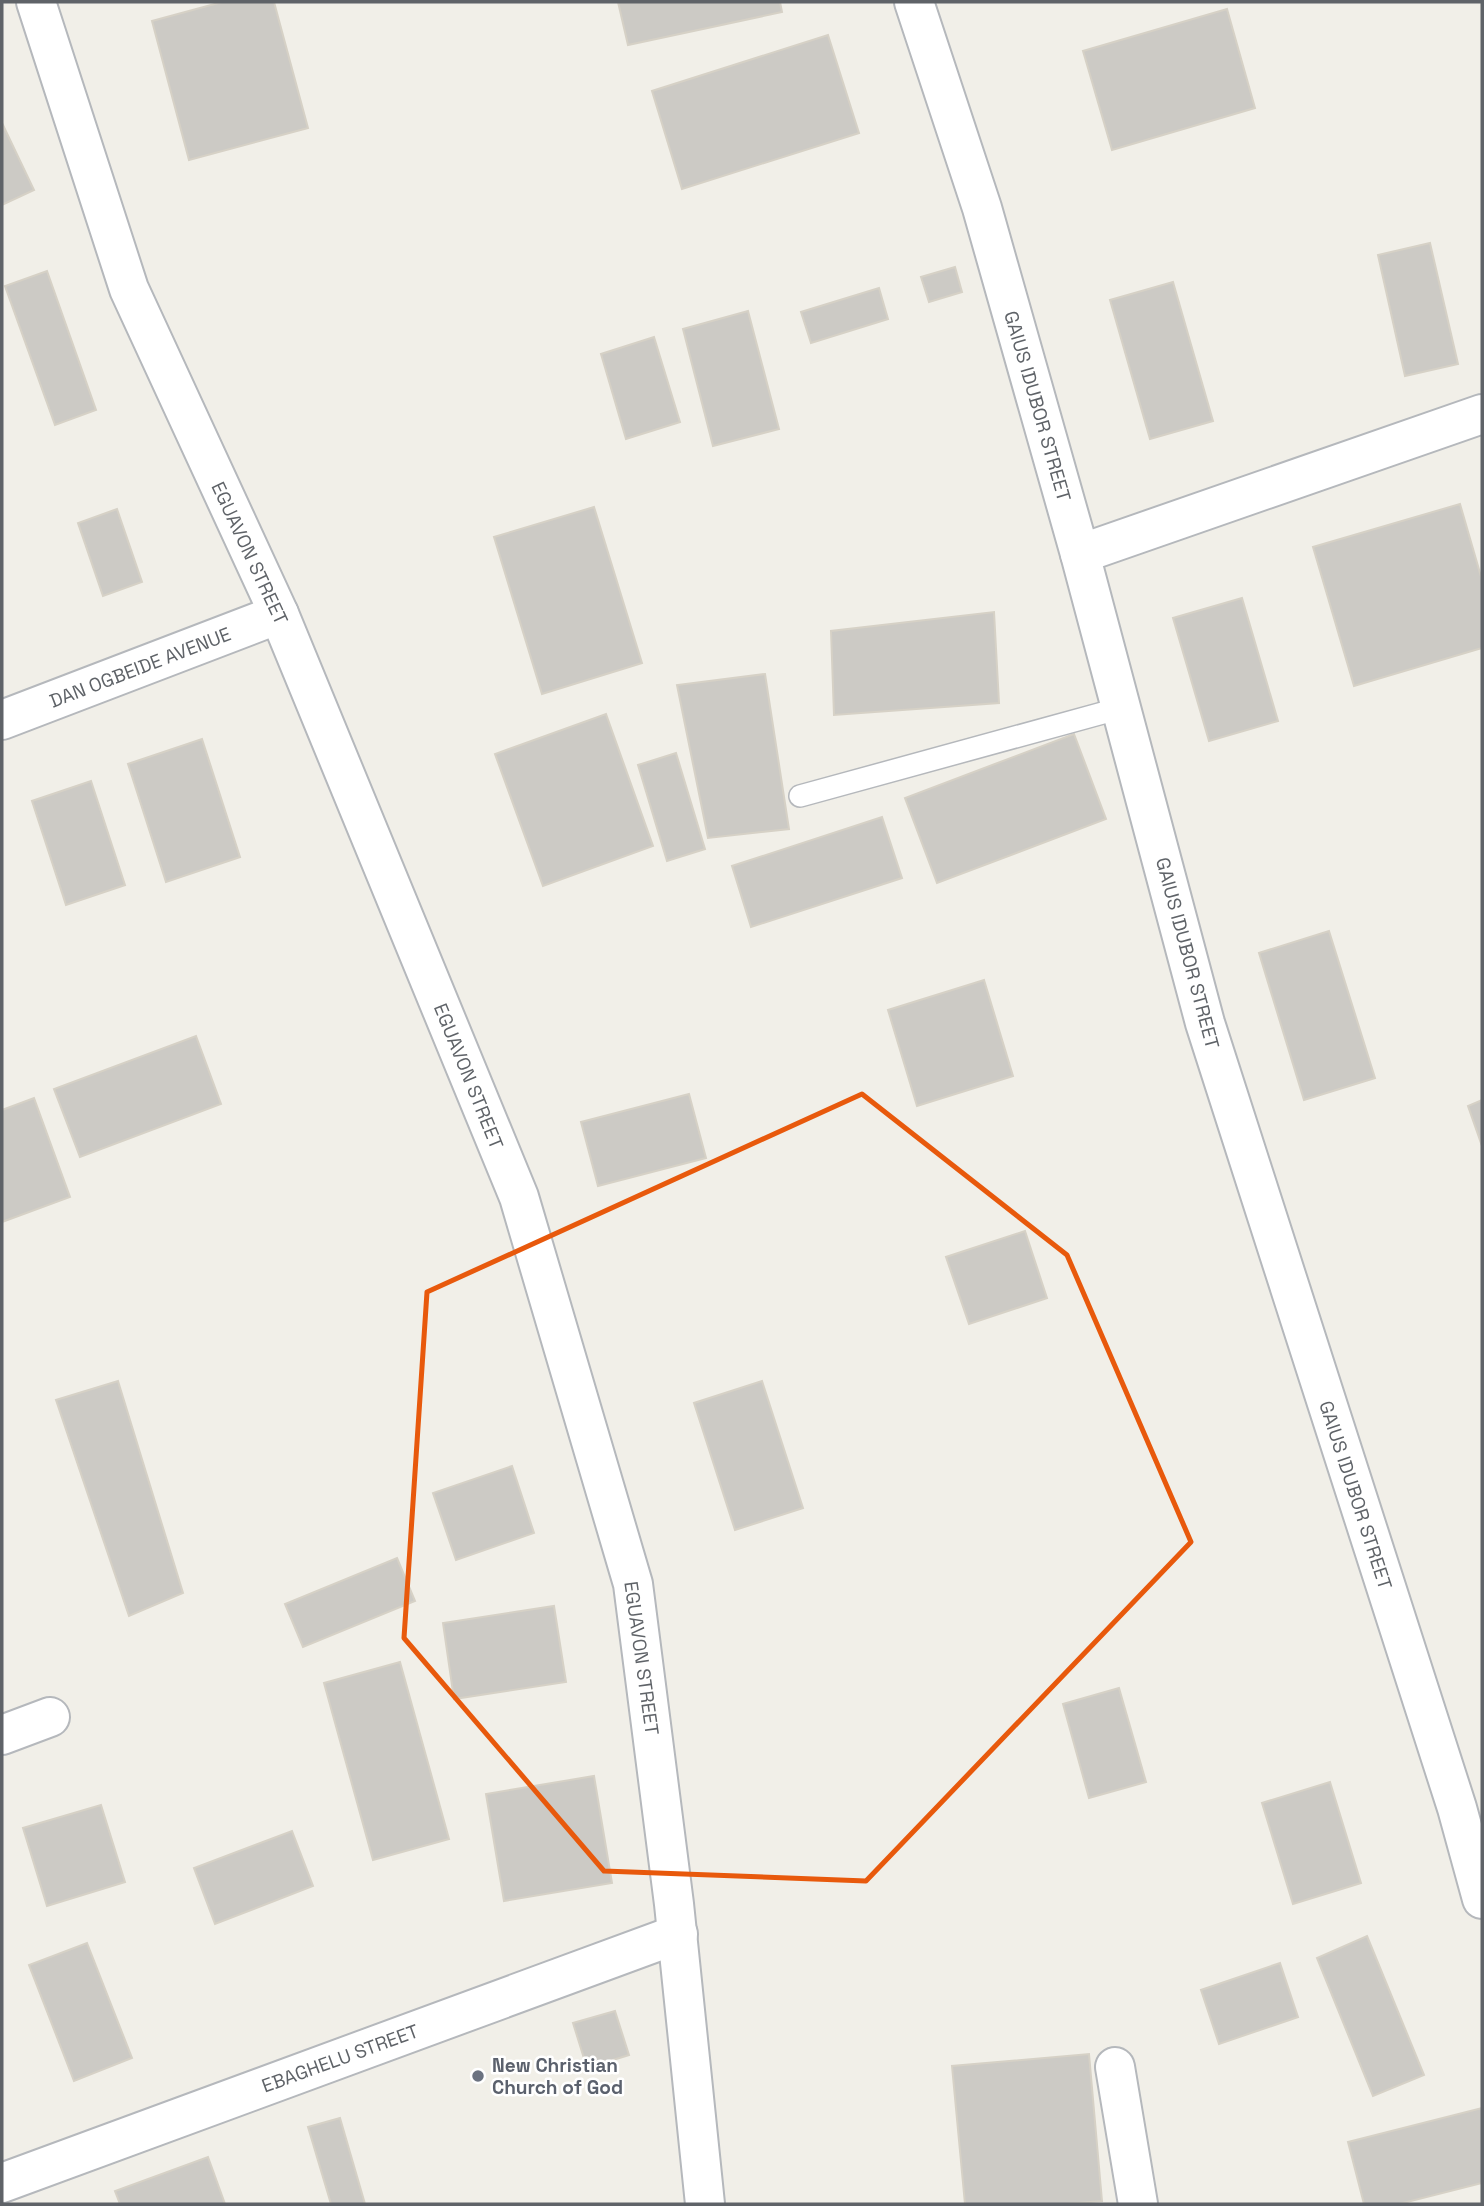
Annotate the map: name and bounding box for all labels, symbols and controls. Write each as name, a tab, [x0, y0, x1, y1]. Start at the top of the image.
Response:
street label: GAIUS IDUBOR STREET	[998, 308, 1077, 504]
street label: EGUAVON STREET	[205, 478, 294, 629]
street label: DAN OGBEIDE AVENUE	[46, 621, 234, 714]
street label: GAIUS IDUBOR STREET	[1150, 855, 1225, 1052]
street label: EGUAVON STREET	[428, 1000, 509, 1153]
street label: GAIUS IDUBOR STREET	[1313, 1398, 1398, 1593]
street label: EGUAVON STREET	[618, 1580, 665, 1737]
street label: EBAGHELU STREET	[258, 2018, 422, 2098]
place label: New Christian Church of God	[492, 2053, 623, 2100]
marker: New Christian Church of God	[470, 2068, 486, 2084]

